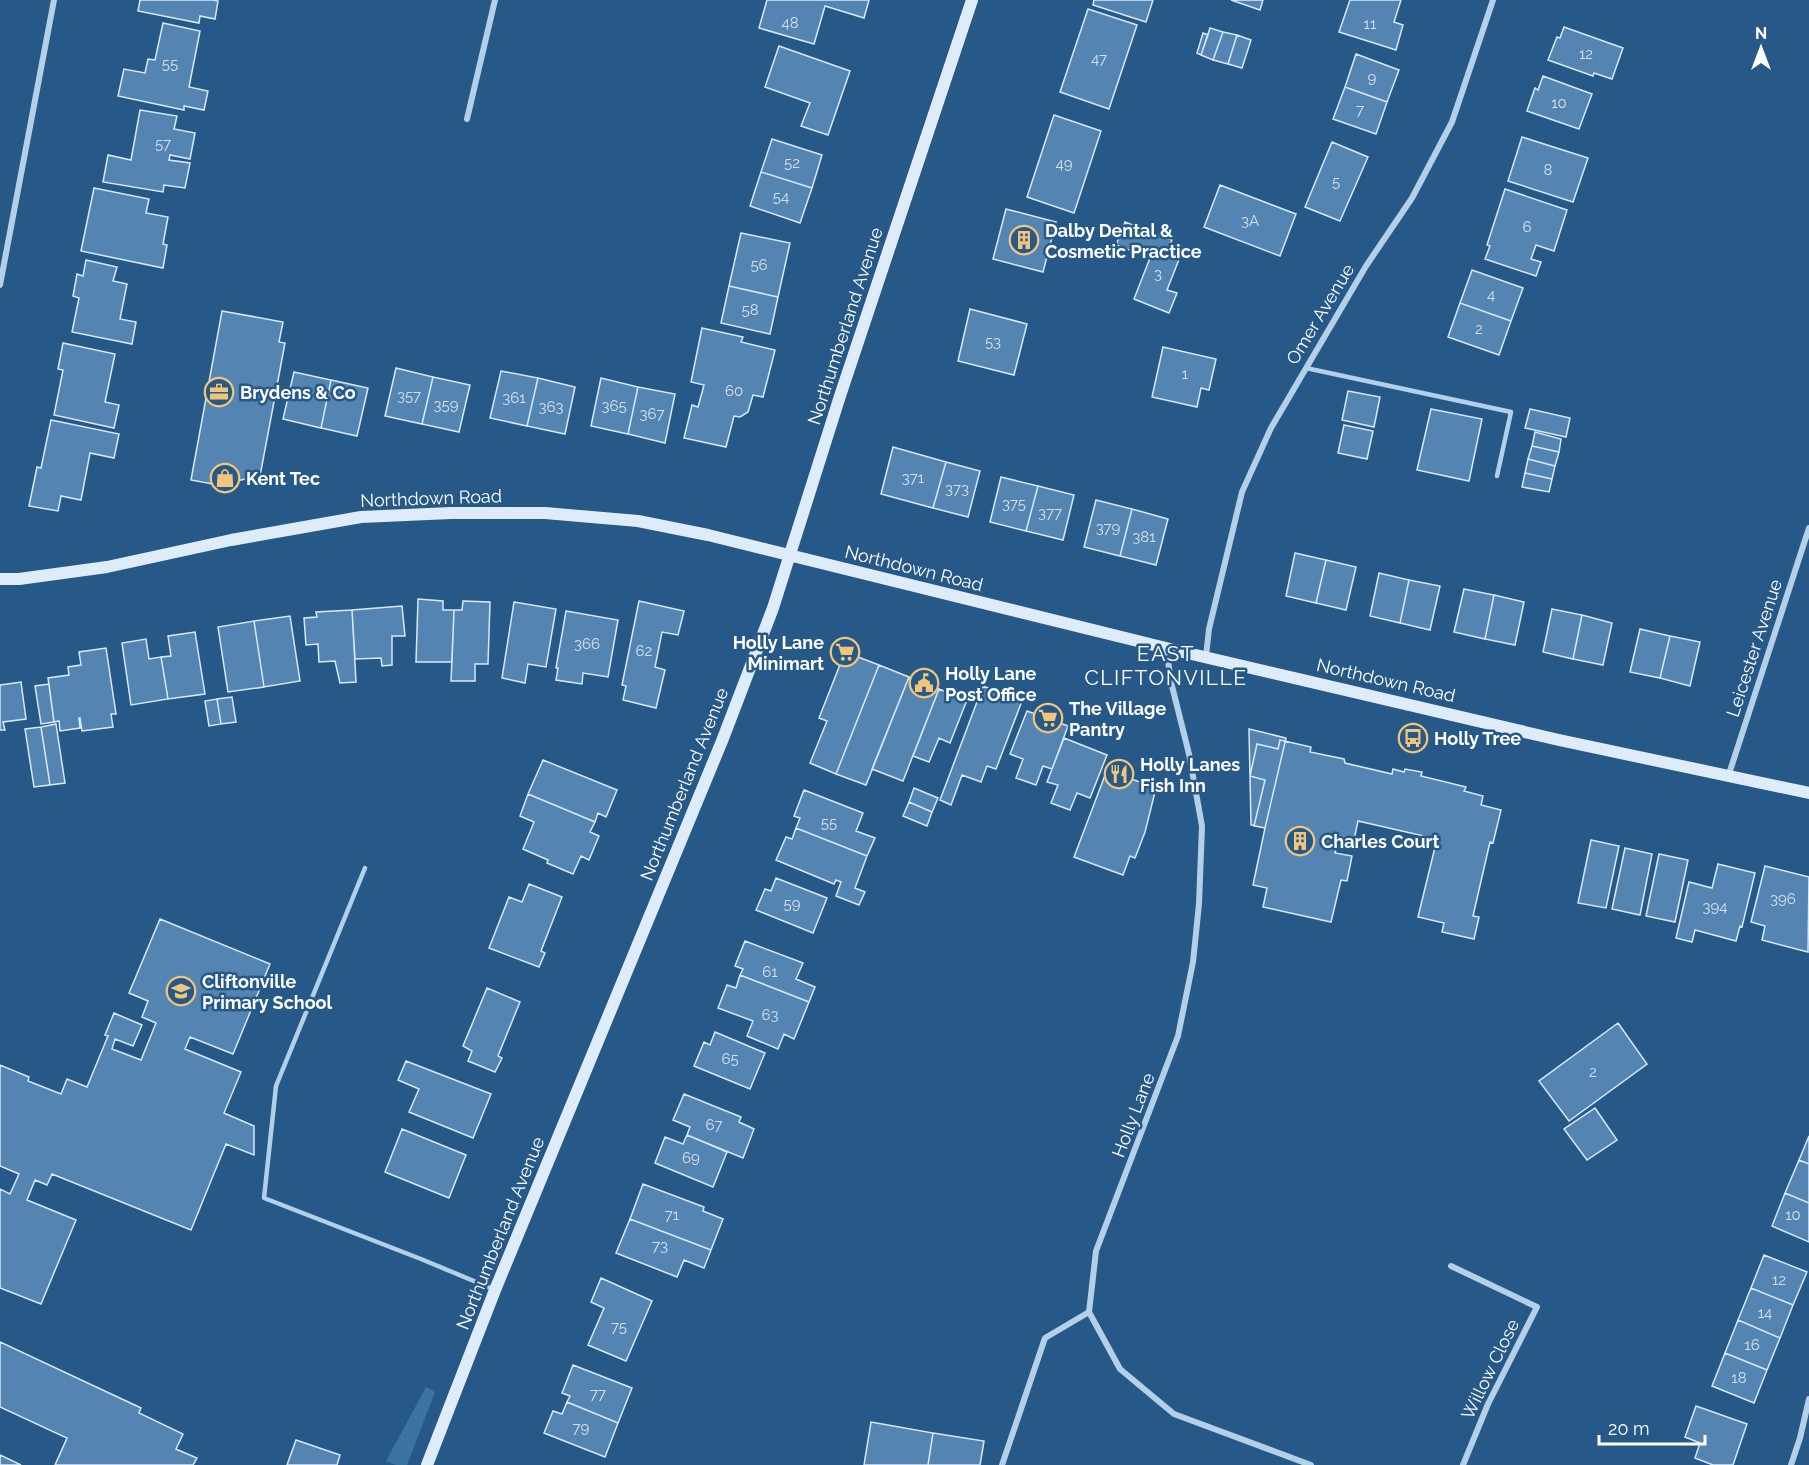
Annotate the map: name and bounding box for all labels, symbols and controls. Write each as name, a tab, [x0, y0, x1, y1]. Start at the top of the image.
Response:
house number: 48	[781, 14, 799, 32]
house number: 11	[1364, 15, 1377, 33]
north arrow	[1731, 18, 1791, 78]
text: N	[1755, 24, 1767, 43]
house number: 12	[1579, 45, 1593, 63]
house number: 47	[1091, 50, 1107, 68]
house number: 55	[162, 55, 178, 73]
house number: 9	[1368, 69, 1377, 87]
house number: 10	[1551, 94, 1567, 112]
house number: 7	[1356, 101, 1364, 119]
house number: 57	[155, 135, 171, 153]
house number: 52	[784, 154, 800, 172]
house number: 49	[1056, 155, 1073, 173]
house number: 8	[1544, 161, 1553, 179]
house number: 5	[1332, 173, 1340, 191]
house number: 54	[773, 188, 789, 206]
house number: 3A	[1241, 212, 1259, 230]
house number: 6	[1522, 218, 1532, 236]
place label: Dalby Dental & Cosmetic Practice	[1045, 220, 1202, 262]
street label: Northumberland Avenue	[803, 224, 887, 427]
building icon: Dalby Dental & Cosmetic Practice	[1008, 224, 1040, 256]
house number: 56	[750, 256, 768, 274]
street label: Omer Avenue	[1282, 260, 1358, 368]
house number: 3	[1154, 265, 1162, 283]
house number: 4	[1487, 286, 1495, 304]
house number: 58	[741, 301, 759, 319]
house number: 2	[1475, 320, 1483, 338]
house number: 53	[985, 333, 1001, 351]
house number: 1	[1182, 365, 1189, 383]
office icon: Brydens & Co	[203, 376, 235, 408]
place label: Brydens & Co	[240, 382, 356, 403]
house number: 60	[725, 382, 743, 400]
house number: 357	[397, 387, 421, 405]
house number: 361	[502, 389, 526, 407]
house number: 359	[434, 396, 459, 414]
house number: 365	[601, 397, 627, 415]
house number: 363	[538, 398, 564, 416]
house number: 367	[639, 405, 665, 423]
shop icon: Kent Tec	[209, 462, 241, 494]
place label: Kent Tec	[246, 468, 320, 489]
house number: 371	[902, 469, 925, 487]
house number: 373	[945, 480, 969, 498]
street label: Northdown Road	[360, 485, 502, 511]
house number: 375	[1002, 495, 1026, 513]
house number: 377	[1038, 504, 1062, 522]
house number: 379	[1096, 519, 1121, 537]
house number: 381	[1132, 528, 1156, 546]
street label: Northdown Road	[843, 541, 985, 595]
street label: Leicester Avenue	[1722, 576, 1786, 719]
place label: Holly Lane Minimart	[733, 632, 824, 674]
house number: 366	[574, 635, 600, 653]
supermarket icon: Holly Lane Minimart	[829, 636, 861, 668]
district label: EAST CLIFTONVILLE	[1084, 641, 1248, 690]
house number: 62	[636, 642, 653, 660]
street label: Northdown Road	[1315, 654, 1457, 706]
place label: Holly Lane Post Office	[945, 663, 1037, 705]
public building icon: Holly Lane Post Office	[908, 667, 940, 699]
street label: Northumberland Avenue	[636, 684, 733, 883]
place label: The Village Pantry	[1069, 698, 1166, 740]
supermarket icon: The Village Pantry	[1032, 702, 1064, 734]
bus stop icon: Holly Tree	[1397, 722, 1429, 754]
place label: Holly Tree	[1434, 728, 1521, 749]
place label: Holly Lanes Fish Inn	[1140, 754, 1240, 796]
restaurant icon: Holly Lanes Fish Inn	[1103, 758, 1135, 790]
house number: 55	[821, 814, 837, 832]
building icon: Charles Court	[1284, 825, 1316, 857]
place label: Charles Court	[1321, 831, 1440, 852]
house number: 396	[1770, 890, 1796, 908]
house number: 59	[784, 895, 801, 913]
house number: 394	[1703, 898, 1728, 916]
house number: 61	[762, 963, 778, 981]
place label: Cliftonville Primary School	[202, 971, 332, 1013]
school or university icon: Cliftonville Primary School	[165, 975, 197, 1007]
house number: 63	[761, 1006, 779, 1024]
house number: 65	[721, 1050, 739, 1068]
house number: 2	[1589, 1063, 1597, 1081]
street label: Holly Lane	[1107, 1069, 1159, 1160]
house number: 67	[705, 1116, 723, 1134]
street label: Northumberland Avenue	[452, 1133, 549, 1332]
house number: 69	[682, 1149, 700, 1167]
house number: 71	[665, 1206, 680, 1224]
house number: 10	[1785, 1206, 1801, 1224]
house number: 73	[652, 1237, 668, 1255]
house number: 12	[1772, 1271, 1786, 1289]
house number: 14	[1758, 1304, 1772, 1322]
street label: Willow Close	[1457, 1315, 1523, 1423]
house number: 75	[611, 1318, 627, 1336]
house number: 16	[1744, 1336, 1760, 1354]
house number: 18	[1731, 1369, 1747, 1387]
house number: 77	[590, 1385, 606, 1403]
scale bar	[1599, 1408, 1706, 1446]
text: 20 m	[1608, 1418, 1650, 1439]
house number: 79	[573, 1419, 590, 1437]

